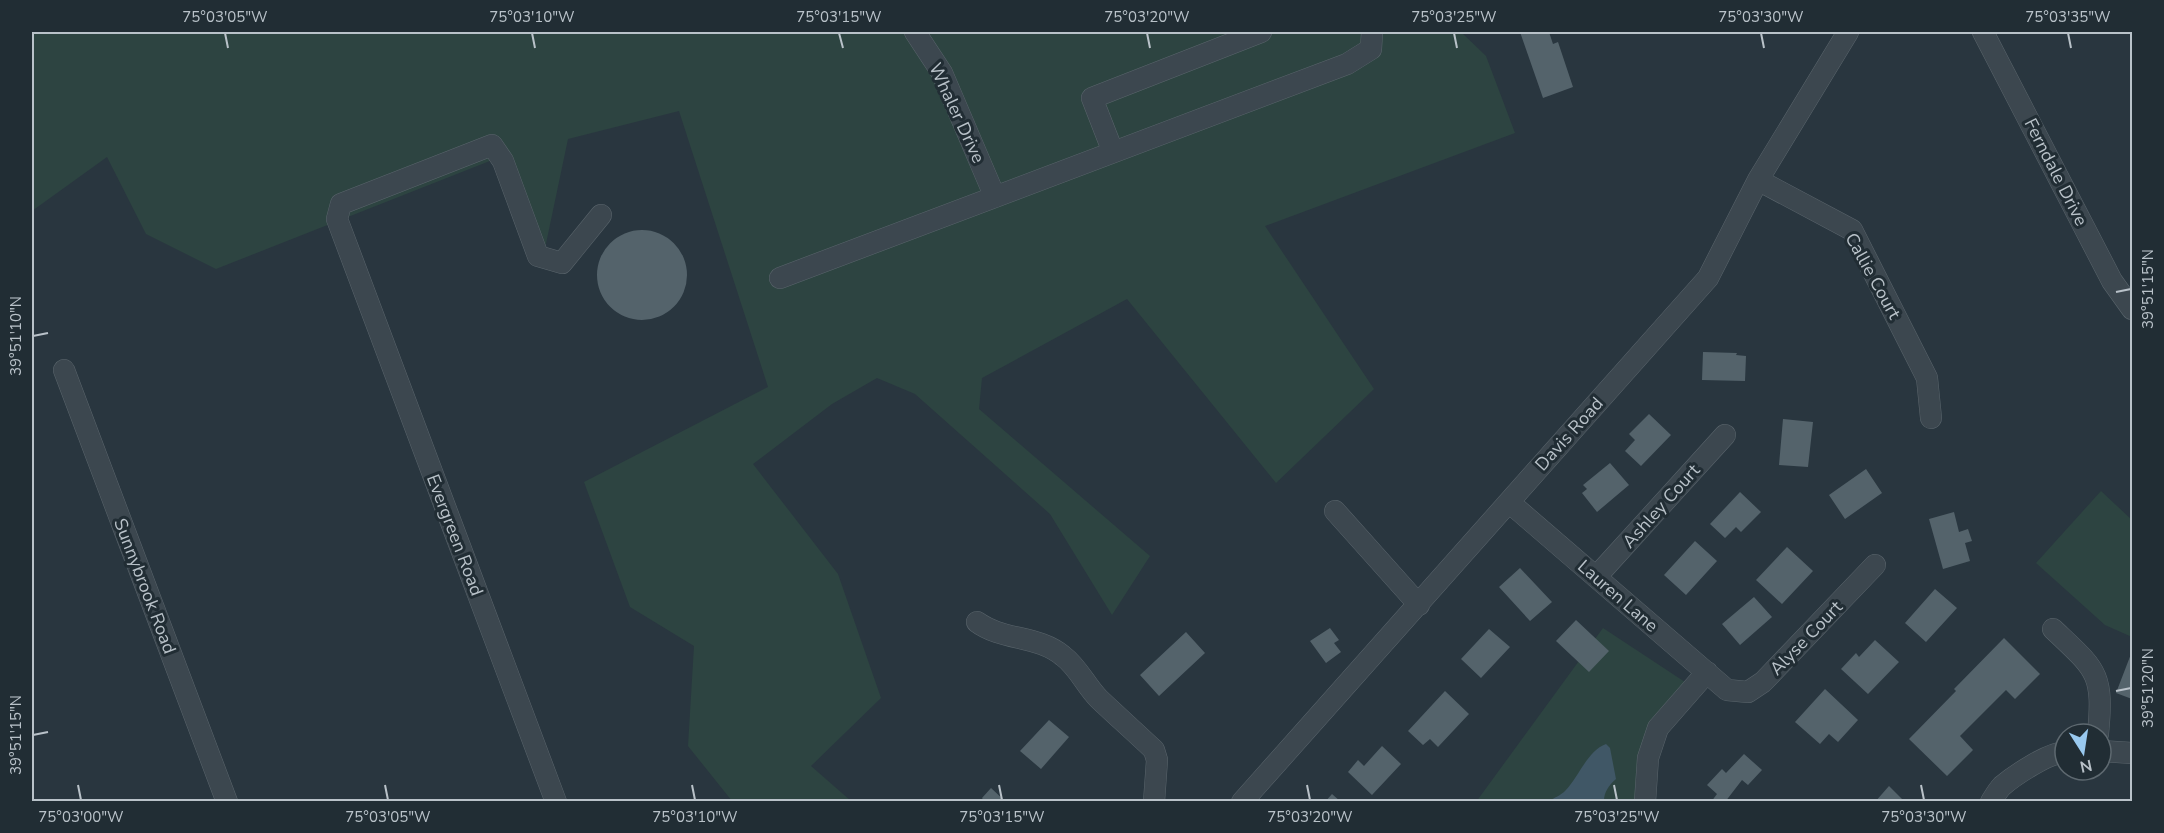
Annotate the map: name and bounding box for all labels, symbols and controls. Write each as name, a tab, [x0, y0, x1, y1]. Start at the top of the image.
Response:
text: 75°03'05"W	[182, 7, 268, 27]
text: 75°03'10"W	[489, 7, 575, 27]
text: 75°03'15"W	[796, 7, 882, 27]
text: 75°03'20"W	[1104, 7, 1190, 27]
text: 75°03'25"W	[1411, 7, 1497, 27]
text: 75°03'30"W	[1718, 7, 1804, 27]
text: 75°03'35"W	[2025, 7, 2111, 27]
street label: Whaler Drive	[923, 59, 991, 167]
street label: Ferndale Drive	[2019, 114, 2093, 230]
street label: Callie Court	[1839, 229, 1907, 324]
text: 39°51'15"N	[2138, 249, 2158, 329]
text: 39°51'10"N	[6, 296, 26, 376]
street label: Davis Road	[1529, 392, 1609, 476]
street label: Ashley Court	[1617, 458, 1706, 553]
street label: Evergreen Road	[421, 471, 489, 599]
street label: Sunnybrook Road	[108, 515, 182, 657]
street label: Lauren Lane	[1573, 554, 1663, 638]
street label: Alyse Court	[1764, 595, 1848, 681]
text: 39°51'20"N	[2138, 648, 2158, 728]
text: 39°51'15"N	[6, 695, 26, 775]
north arrow	[2053, 722, 2113, 782]
text: N	[2078, 754, 2094, 778]
text: 75°03'00"W	[38, 807, 124, 827]
text: 75°03'05"W	[345, 807, 431, 827]
text: 75°03'10"W	[652, 807, 738, 827]
text: 75°03'15"W	[959, 807, 1045, 827]
text: 75°03'20"W	[1267, 807, 1353, 827]
text: 75°03'25"W	[1574, 807, 1660, 827]
text: 75°03'30"W	[1881, 807, 1967, 827]

